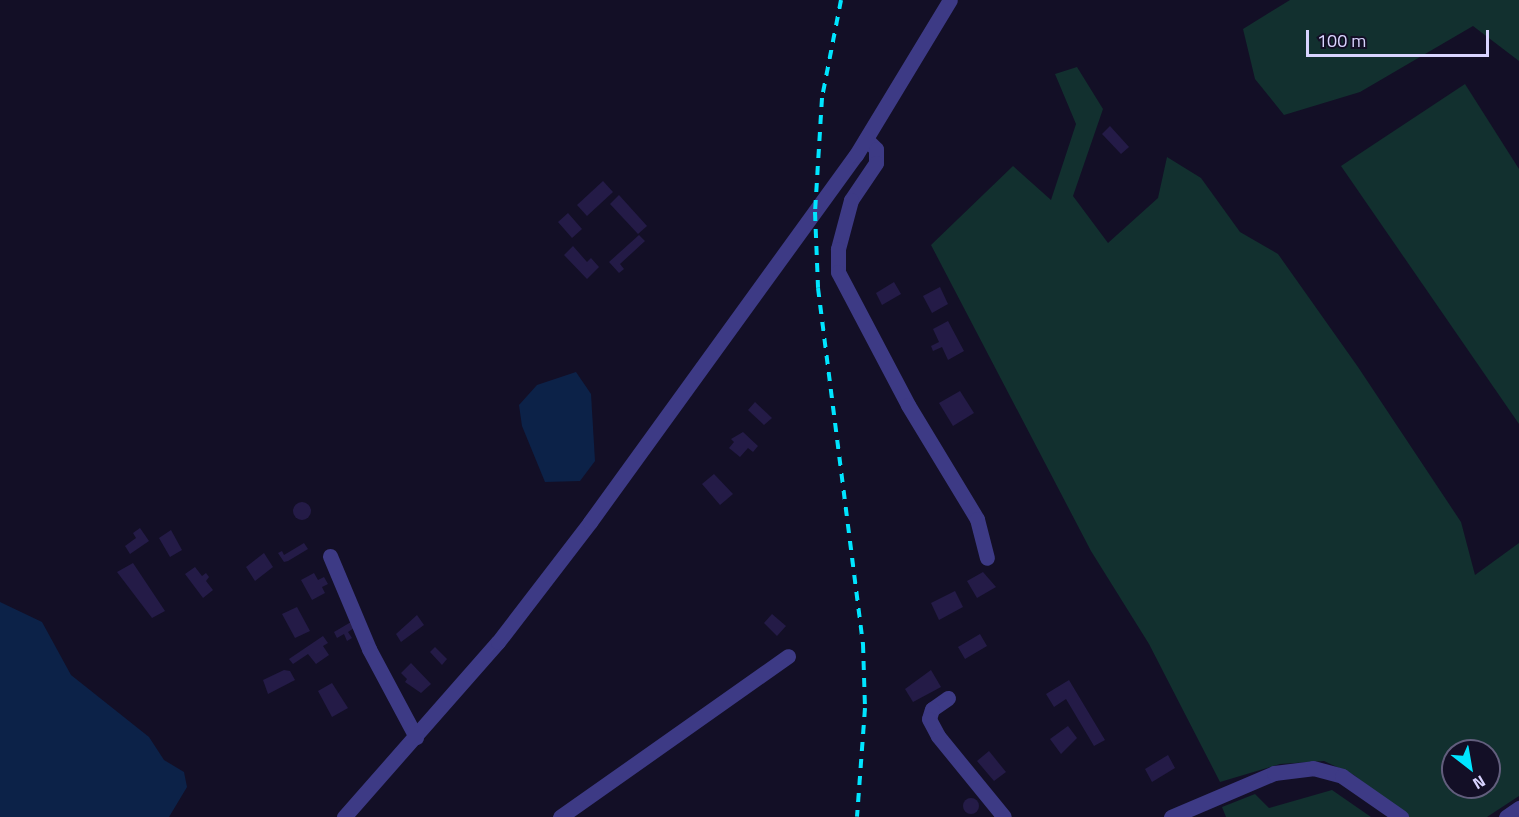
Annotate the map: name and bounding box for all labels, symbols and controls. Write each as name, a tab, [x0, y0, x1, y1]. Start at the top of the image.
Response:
scale bar	[1309, 18, 1492, 56]
text: 100 m	[1317, 27, 1366, 54]
north arrow	[1441, 739, 1501, 799]
text: N	[1468, 770, 1490, 796]

